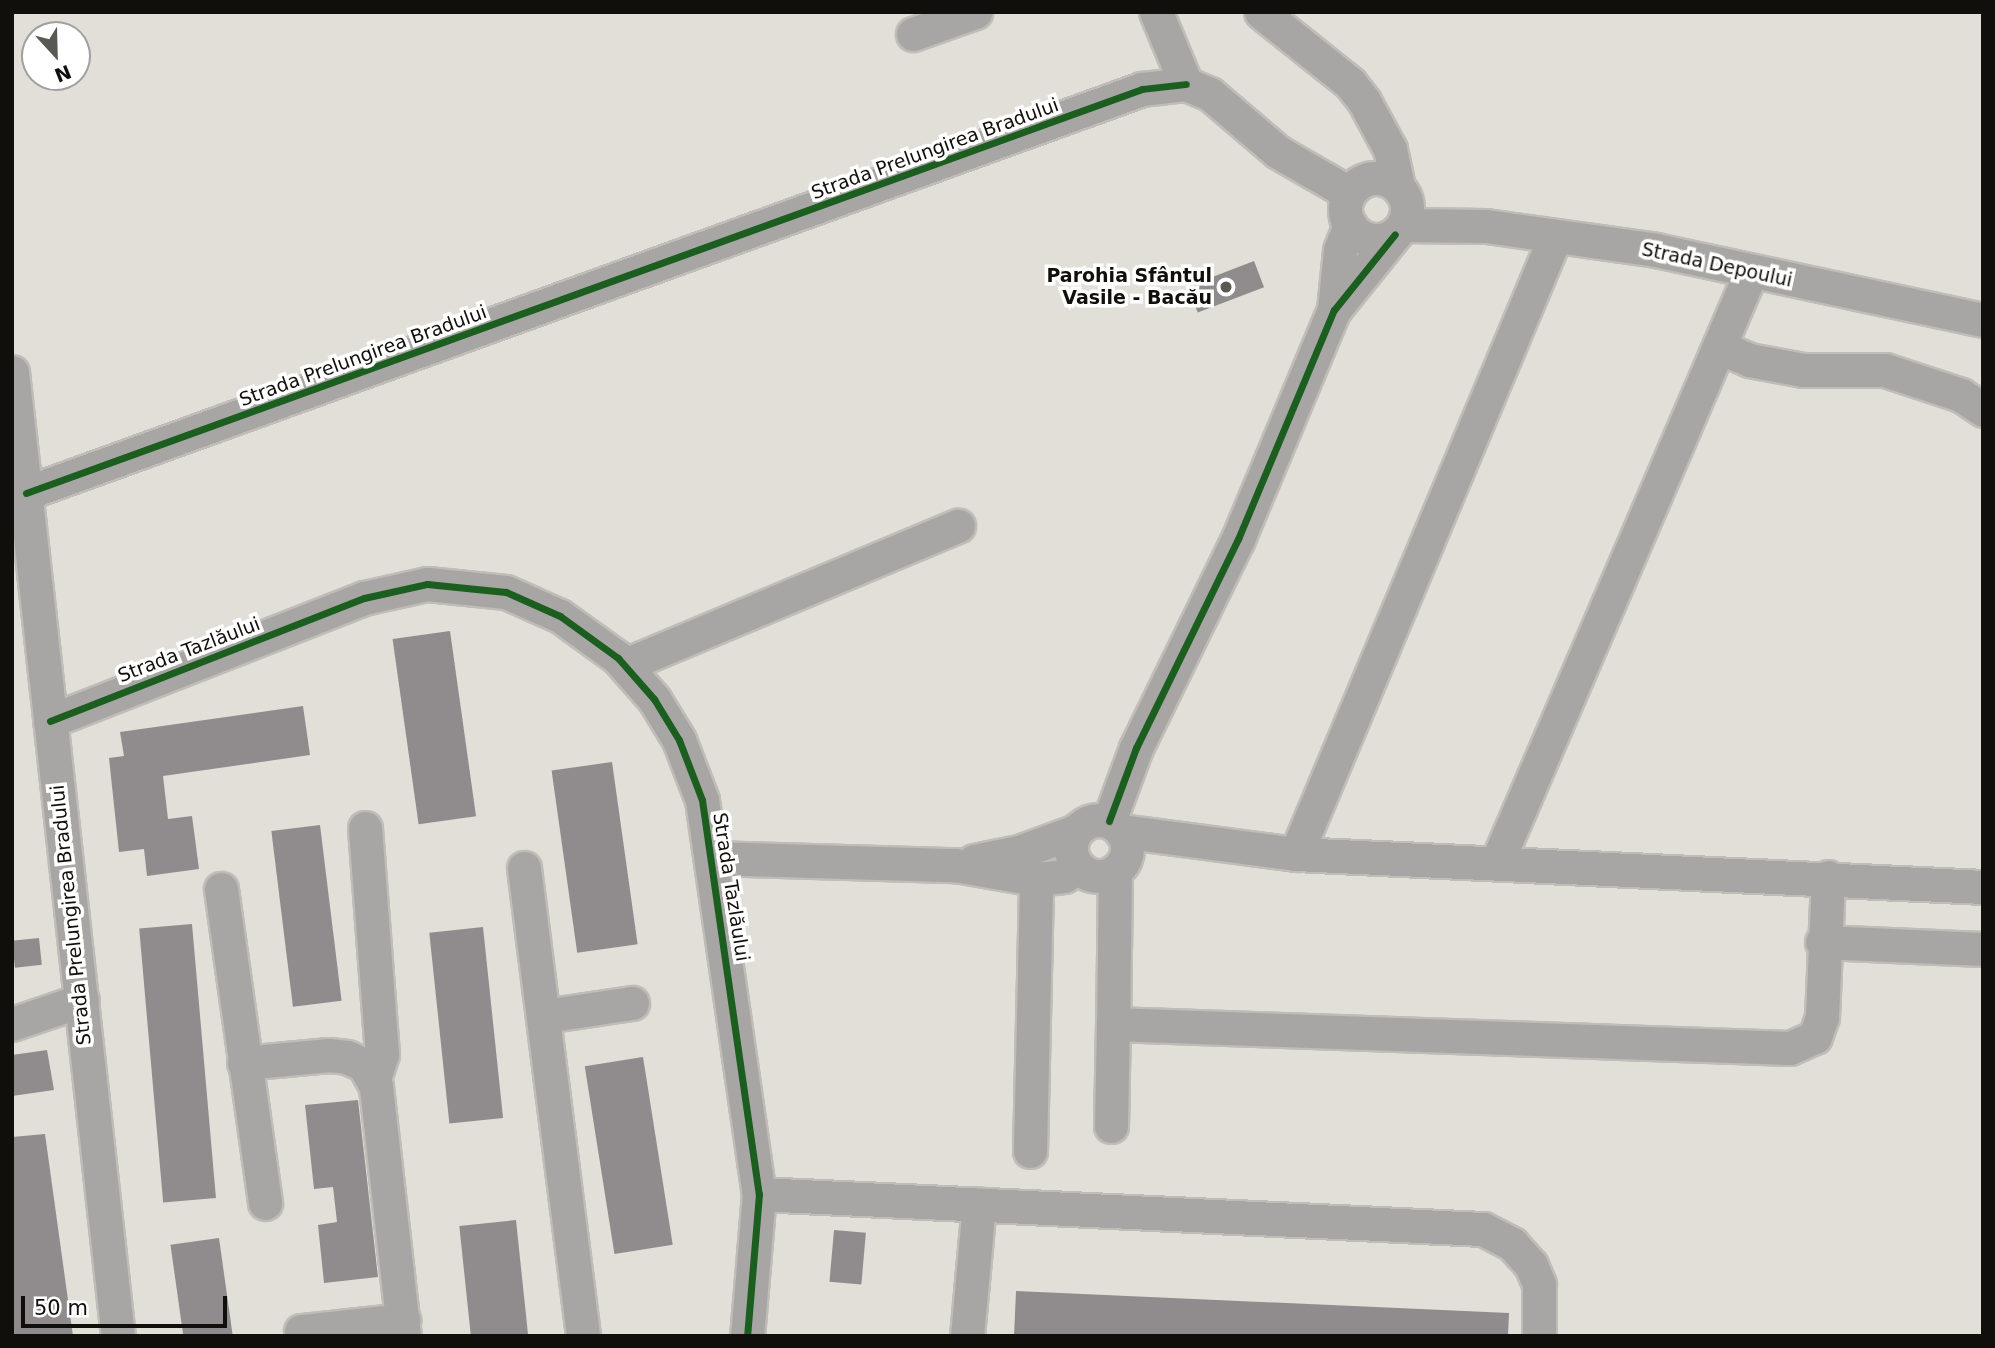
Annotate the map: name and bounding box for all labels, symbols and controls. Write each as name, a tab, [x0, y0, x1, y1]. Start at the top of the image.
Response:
north arrow	[21, 21, 91, 91]
text: N	[52, 60, 75, 87]
street label: Strada Prelungirea Bradului	[808, 94, 1062, 204]
street label: Strada Depoului	[1640, 238, 1794, 292]
place label: Parohia Sfântul Vasile - Bacău	[1046, 265, 1212, 309]
marker: Parohia Sfântul Vasile - Bacău	[1218, 279, 1234, 295]
street label: Strada Prelungirea Bradului	[236, 301, 490, 411]
street label: Strada Tazlăului	[115, 612, 263, 688]
street label: Strada Prelungirea Bradului	[46, 784, 96, 1046]
street label: Strada Tazlăului	[708, 811, 754, 963]
scale bar	[24, 1282, 231, 1326]
text: 50 m	[34, 1296, 88, 1320]

